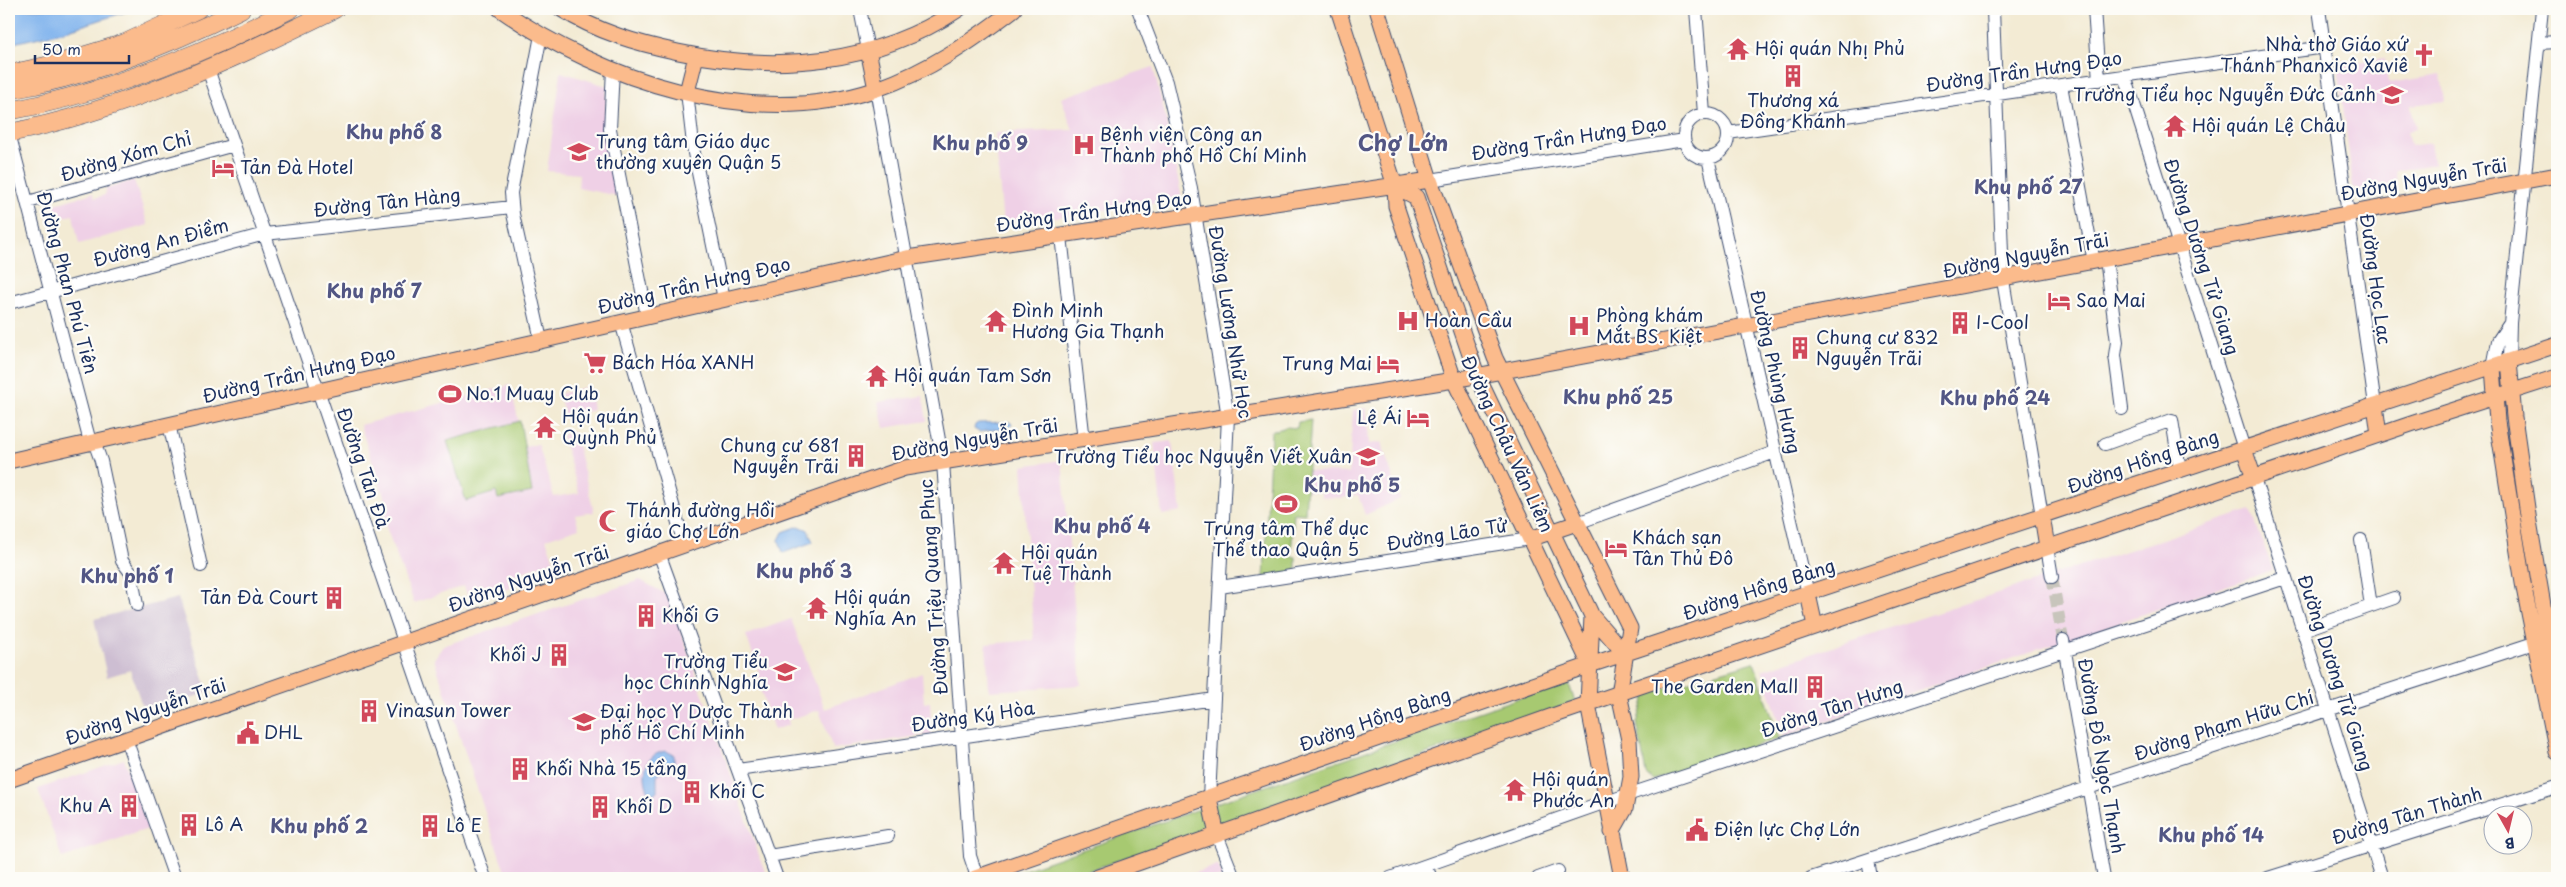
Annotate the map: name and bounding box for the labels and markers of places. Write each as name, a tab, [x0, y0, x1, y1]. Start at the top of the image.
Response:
place label: Nhà thờ Giáo xứ Thánh Phanxicô Xaviê	[2220, 30, 2409, 78]
place label: Hội quán Nhị Phủ	[1755, 34, 1905, 61]
temple icon: Hội quán Nhị Phủ	[1725, 36, 1751, 62]
church icon: Nhà thờ Giáo xứ Thánh Phanxicô Xaviê	[2411, 42, 2437, 68]
building icon: Thương xá Đồng Khánh	[1780, 63, 1806, 89]
place label: Trường Tiểu học Nguyễn Đức Cảnh	[2073, 80, 2376, 107]
school or university icon: Trường Tiểu học Nguyễn Đức Cảnh	[2379, 82, 2405, 108]
place label: Thương xá Đồng Khánh	[1740, 86, 1846, 134]
place label: Hội quán Lệ Châu	[2192, 111, 2346, 138]
temple icon: Hội quán Lệ Châu	[2162, 113, 2188, 139]
place label: Bệnh viện Công an Thành phố Hồ Chí Minh	[1100, 120, 1307, 168]
place label: Trung tâm Giáo dục thường xuyên Quận 5	[596, 127, 781, 175]
hospital icon: Bệnh viện Công an Thành phố Hồ Chí Minh	[1071, 132, 1097, 158]
school or university icon: Trung tâm Giáo dục thường xuyên Quận 5	[566, 139, 592, 165]
place label: Tản Đà Hotel	[240, 153, 353, 180]
hotel icon: Tản Đà Hotel	[210, 155, 236, 181]
place label: Sao Mai	[2076, 286, 2146, 313]
hotel icon: Sao Mai	[2046, 288, 2072, 314]
place label: Đình Minh Hương Gia Thạnh	[1012, 296, 1164, 344]
place label: Phòng khám Mắt BS. Kiệt	[1596, 301, 1704, 349]
place label: Hoàn Cầu	[1425, 306, 1512, 333]
temple icon: Đình Minh Hương Gia Thạnh	[983, 308, 1009, 334]
hospital icon: Hoàn Cầu	[1395, 308, 1421, 334]
place label: I-Cool	[1976, 308, 2029, 335]
building icon: I-Cool	[1947, 310, 1973, 336]
hospital icon: Phòng khám Mắt BS. Kiệt	[1566, 313, 1592, 339]
place label: Chung cư 832 Nguyễn Trãi	[1816, 323, 1938, 371]
building icon: Chung cư 832 Nguyễn Trãi	[1787, 335, 1813, 361]
place label: Bách Hóa XANH	[612, 348, 754, 375]
place label: Trung Mai	[1282, 349, 1372, 376]
supermarket icon: Bách Hóa XANH	[582, 350, 608, 376]
hotel icon: Trung Mai	[1375, 351, 1401, 377]
place label: Hội quán Tam Sơn	[894, 361, 1052, 388]
temple icon: Hội quán Tam Sơn	[864, 363, 890, 389]
place label: No.1 Muay Club	[466, 379, 599, 406]
sports icon: No.1 Muay Club	[437, 381, 463, 407]
place label: Hội quán Quỳnh Phủ	[562, 402, 657, 450]
place label: Lệ Ái	[1357, 403, 1402, 430]
hotel icon: Lệ Ái	[1405, 405, 1431, 431]
temple icon: Hội quán Quỳnh Phủ	[532, 414, 558, 440]
place label: Chung cư 681 Nguyễn Trãi	[720, 431, 839, 479]
place label: Trường Tiểu học Nguyễn Viết Xuân	[1054, 442, 1352, 469]
building icon: Chung cư 681 Nguyễn Trãi	[843, 443, 869, 469]
school or university icon: Trường Tiểu học Nguyễn Viết Xuân	[1355, 444, 1381, 470]
sports icon: Trung tâm Thể dục Thể thao Quận 5	[1273, 491, 1299, 517]
place label: Thánh đường Hồi giáo Chợ Lớn	[626, 496, 775, 544]
mosque icon: Thánh đường Hồi giáo Chợ Lớn	[597, 508, 623, 534]
place label: Trung tâm Thể dục Thể thao Quận 5	[1203, 514, 1369, 562]
place label: Khách sạn Tân Thủ Đô	[1632, 523, 1733, 571]
hotel icon: Khách sạn Tân Thủ Đô	[1603, 535, 1629, 561]
place label: Hội quán Tuệ Thành	[1021, 538, 1112, 586]
temple icon: Hội quán Tuệ Thành	[991, 550, 1017, 576]
place label: Tản Đà Court	[200, 583, 318, 610]
place label: Hội quán Nghĩa An	[834, 583, 916, 631]
building icon: Tản Đà Court	[321, 585, 347, 611]
temple icon: Hội quán Nghĩa An	[804, 595, 830, 621]
place label: Khối G	[662, 601, 719, 628]
building icon: Khối G	[633, 603, 659, 629]
place label: Khối J	[489, 640, 542, 667]
building icon: Khối J	[546, 642, 572, 668]
place label: Trường Tiểu học Chính Nghĩa	[624, 647, 769, 695]
school or university icon: Trường Tiểu học Chính Nghĩa	[772, 659, 798, 685]
place label: The Garden Mall	[1651, 672, 1798, 699]
building icon: The Garden Mall	[1802, 674, 1828, 700]
place label: Vinasun Tower	[386, 696, 512, 723]
place label: Đại học Y Dược Thành phố Hồ Chí Minh	[600, 697, 793, 745]
building icon: Vinasun Tower	[356, 698, 382, 724]
school or university icon: Đại học Y Dược Thành phố Hồ Chí Minh	[571, 709, 597, 735]
place label: DHL	[264, 718, 303, 745]
public building icon: DHL	[235, 720, 261, 746]
place label: Khối Nhà 15 tầng	[536, 754, 687, 781]
building icon: Khối Nhà 15 tầng	[507, 756, 533, 782]
place label: Hội quán Phước An	[1532, 765, 1614, 813]
place label: Khối C	[709, 777, 765, 804]
temple icon: Hội quán Phước An	[1502, 777, 1528, 803]
building icon: Khối C	[679, 779, 705, 805]
place label: Khu A	[59, 791, 112, 818]
place label: Khối D	[616, 792, 673, 819]
building icon: Khu A	[116, 793, 142, 819]
building icon: Khối D	[587, 794, 613, 820]
place label: Lô A	[205, 810, 243, 837]
place label: Lô E	[446, 811, 482, 838]
building icon: Lô A	[176, 812, 202, 838]
building icon: Lô E	[417, 813, 443, 839]
place label: Điện lực Chợ Lớn	[1714, 815, 1860, 842]
public building icon: Điện lực Chợ Lớn	[1684, 817, 1710, 843]

